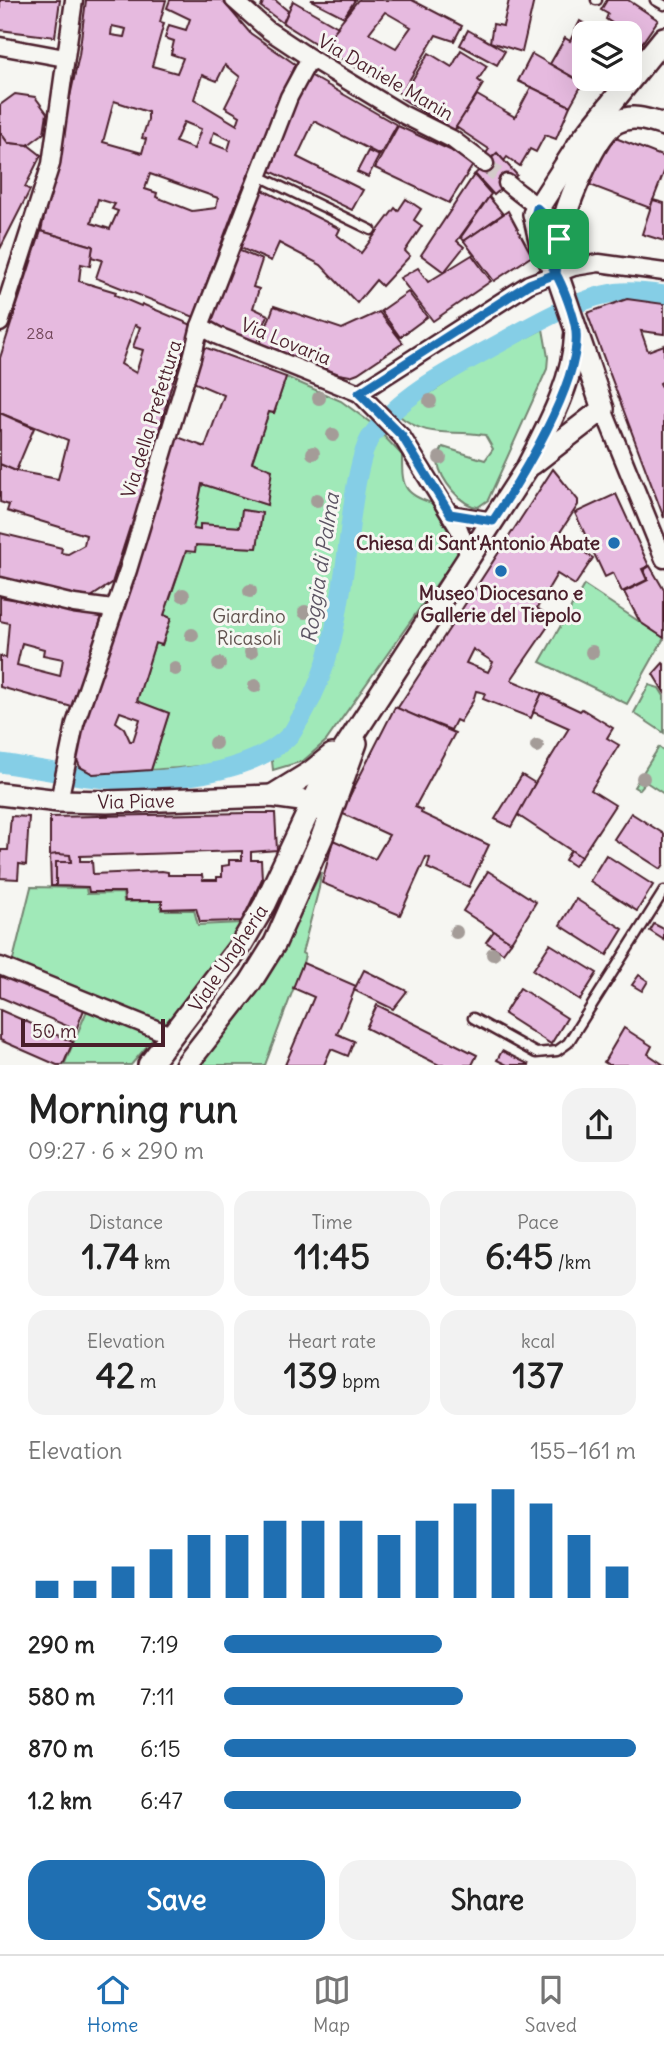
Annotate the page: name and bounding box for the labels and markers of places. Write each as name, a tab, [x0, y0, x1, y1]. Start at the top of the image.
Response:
pin	[529, 209, 589, 269]
place label: Chiesa di Sant'Antonio Abate	[356, 531, 600, 555]
marker: Chiesa di Sant'Antonio Abate	[606, 535, 622, 551]
marker: Museo Diocesano e Gallerie del Tiepolo	[493, 563, 509, 579]
place label: Museo Diocesano e Gallerie del Tiepolo	[419, 581, 583, 627]

